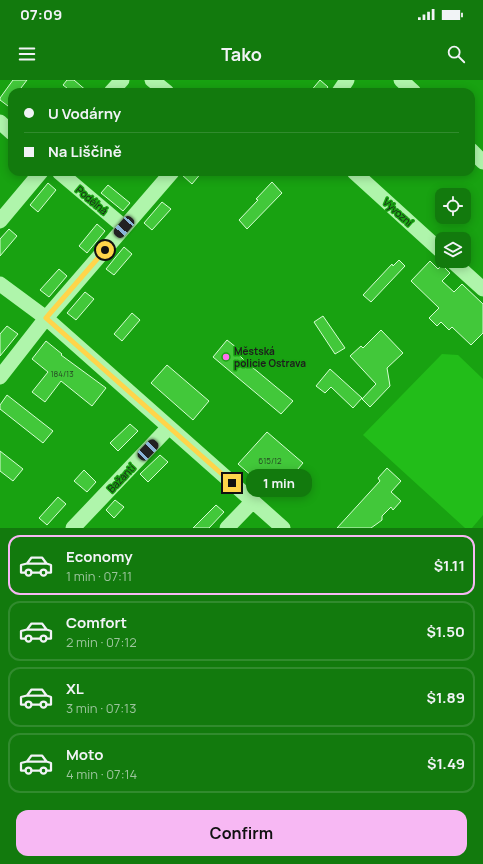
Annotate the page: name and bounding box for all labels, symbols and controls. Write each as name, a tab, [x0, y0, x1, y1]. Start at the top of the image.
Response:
text: 07:09	[20, 4, 62, 25]
text: Tako	[221, 42, 262, 66]
icon: menu	[16, 43, 38, 65]
icon: search	[445, 43, 467, 65]
text: U Vodárny	[48, 103, 121, 124]
text: Na Liščině	[48, 141, 122, 162]
street label: Podélná	[73, 183, 111, 217]
map controls	[435, 188, 471, 268]
button: locate	[435, 188, 471, 224]
street label: Vývozní	[380, 195, 416, 230]
car	[112, 214, 136, 240]
button: layers	[435, 232, 471, 268]
route start	[96, 241, 114, 259]
place label: Městská policie Ostrava	[234, 344, 306, 370]
marker: Městská policie Ostrava	[221, 352, 231, 362]
house number: 184/13	[50, 368, 74, 379]
car	[135, 437, 161, 463]
house number: 615/12	[258, 455, 282, 466]
street label: Bažantí	[104, 460, 138, 495]
callout: 1 min	[246, 469, 312, 497]
route end	[223, 474, 241, 492]
text: 1 min	[263, 474, 295, 492]
text: Economy	[66, 546, 133, 567]
icon: car	[18, 547, 54, 583]
text: $1.11	[434, 555, 465, 576]
text: 1 min · 07:11	[66, 567, 132, 585]
text: Comfort	[66, 612, 127, 633]
icon: car	[18, 613, 54, 649]
text: $1.50	[426, 621, 465, 642]
text: 2 min · 07:12	[66, 633, 137, 651]
text: XL	[66, 678, 84, 699]
icon: car	[18, 679, 54, 715]
text: $1.89	[427, 687, 465, 708]
text: 3 min · 07:13	[66, 699, 136, 717]
text: Moto	[66, 744, 103, 765]
icon: car	[18, 745, 54, 781]
text: $1.49	[427, 753, 465, 774]
text: 4 min · 07:14	[66, 765, 137, 783]
button: Confirm	[16, 810, 467, 856]

